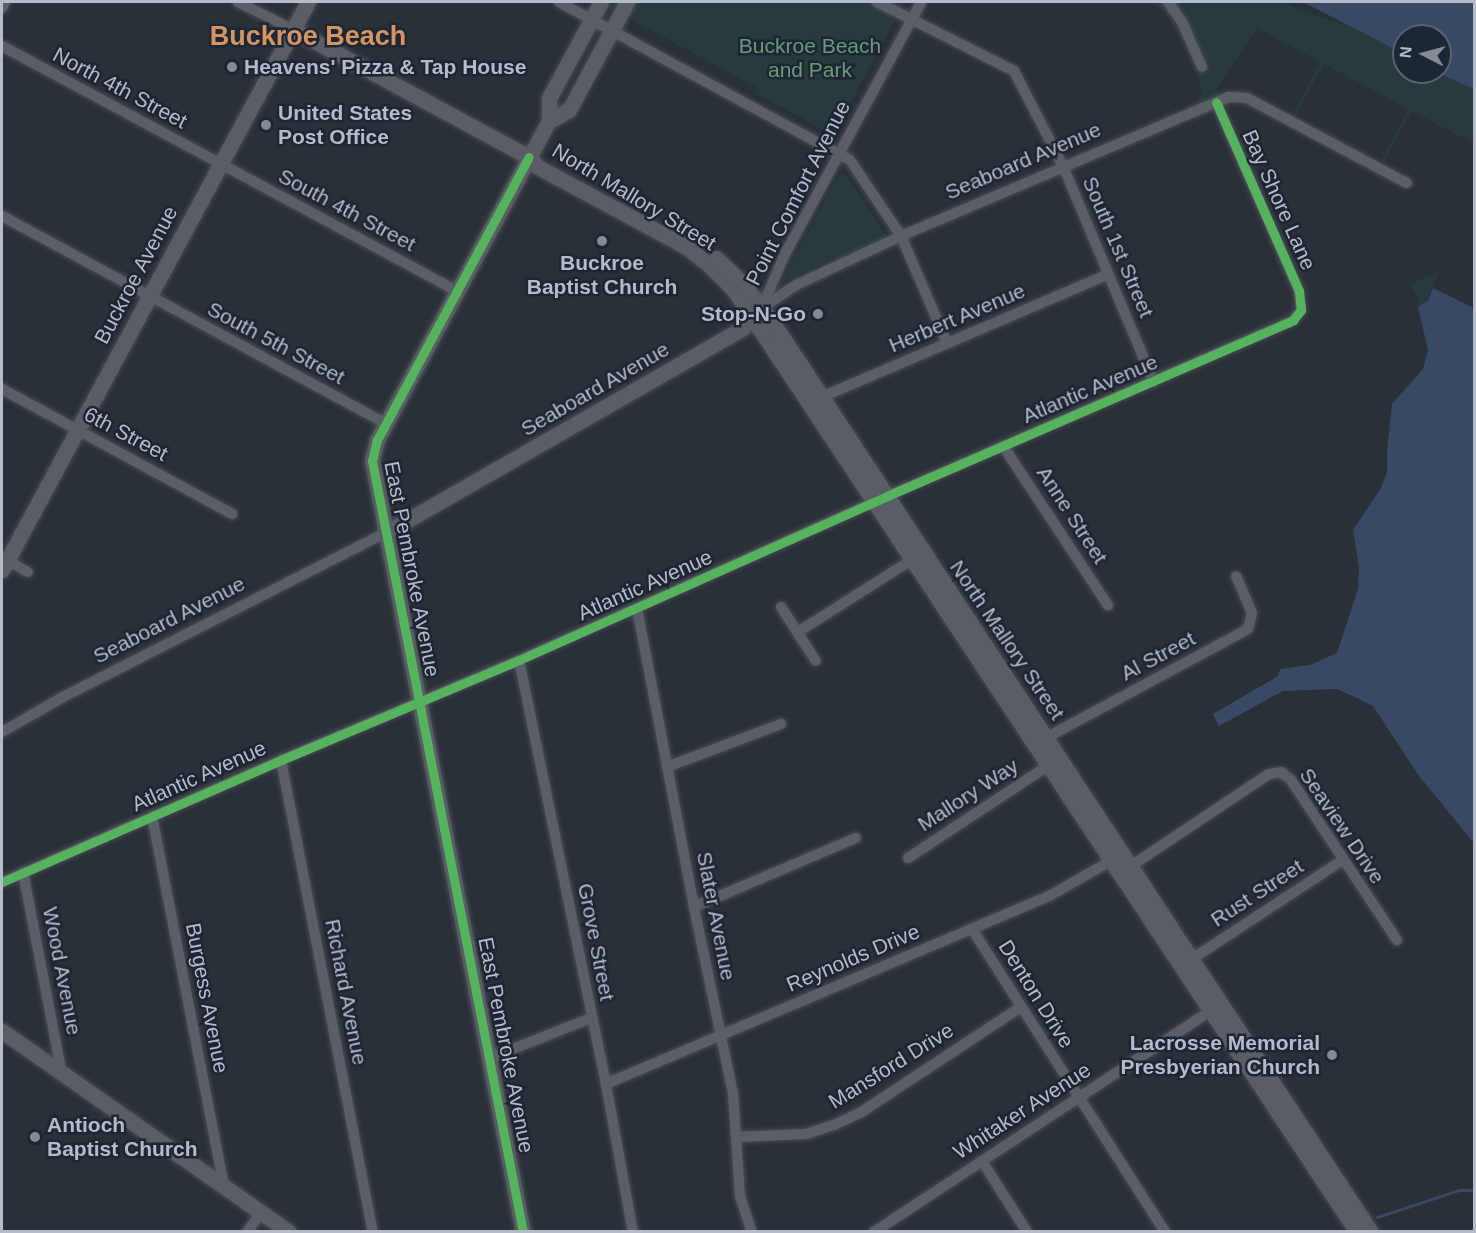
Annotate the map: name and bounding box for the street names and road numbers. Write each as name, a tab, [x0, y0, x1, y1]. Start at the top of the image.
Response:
street label: North 4th Street	[49, 42, 191, 134]
street label: Point Comfort Avenue	[740, 96, 856, 290]
street label: Seaboard Avenue	[941, 117, 1105, 205]
street label: Bay Shore Lane	[1237, 126, 1321, 274]
street label: North Mallory Street	[547, 138, 721, 256]
street label: South 4th Street	[274, 163, 420, 257]
street label: South 1st Street	[1077, 173, 1159, 321]
street label: Buckroe Avenue	[89, 201, 183, 349]
street label: Herbert Avenue	[885, 278, 1029, 358]
street label: South 5th Street	[203, 296, 349, 390]
street label: Seaboard Avenue	[516, 336, 674, 442]
street label: Atlantic Avenue	[1018, 349, 1162, 429]
street label: 6th Street	[80, 402, 172, 466]
street label: East Pembroke Avenue	[379, 458, 445, 680]
street label: Anne Street	[1031, 462, 1113, 568]
street label: Atlantic Avenue	[573, 544, 717, 626]
street label: North Mallory Street	[944, 556, 1070, 724]
street label: Seaboard Avenue	[89, 571, 249, 669]
street label: Al Street	[1117, 626, 1199, 686]
street label: Atlantic Avenue	[127, 735, 271, 817]
street label: Mallory Way	[913, 753, 1023, 837]
street label: Seaview Drive	[1294, 763, 1390, 889]
street label: Slater Avenue	[691, 849, 741, 983]
street label: Rust Street	[1206, 854, 1308, 932]
street label: Grove Street	[572, 881, 620, 1003]
street label: Wood Avenue	[37, 904, 87, 1038]
street label: Richard Avenue	[319, 916, 373, 1068]
street label: Reynolds Drive	[783, 919, 923, 997]
street label: Burgess Avenue	[180, 920, 234, 1076]
street label: East Pembroke Avenue	[473, 934, 539, 1156]
street label: Denton Drive	[993, 935, 1079, 1053]
street label: Mansford Drive	[824, 1018, 958, 1114]
street label: Whitaker Avenue	[948, 1057, 1096, 1165]

